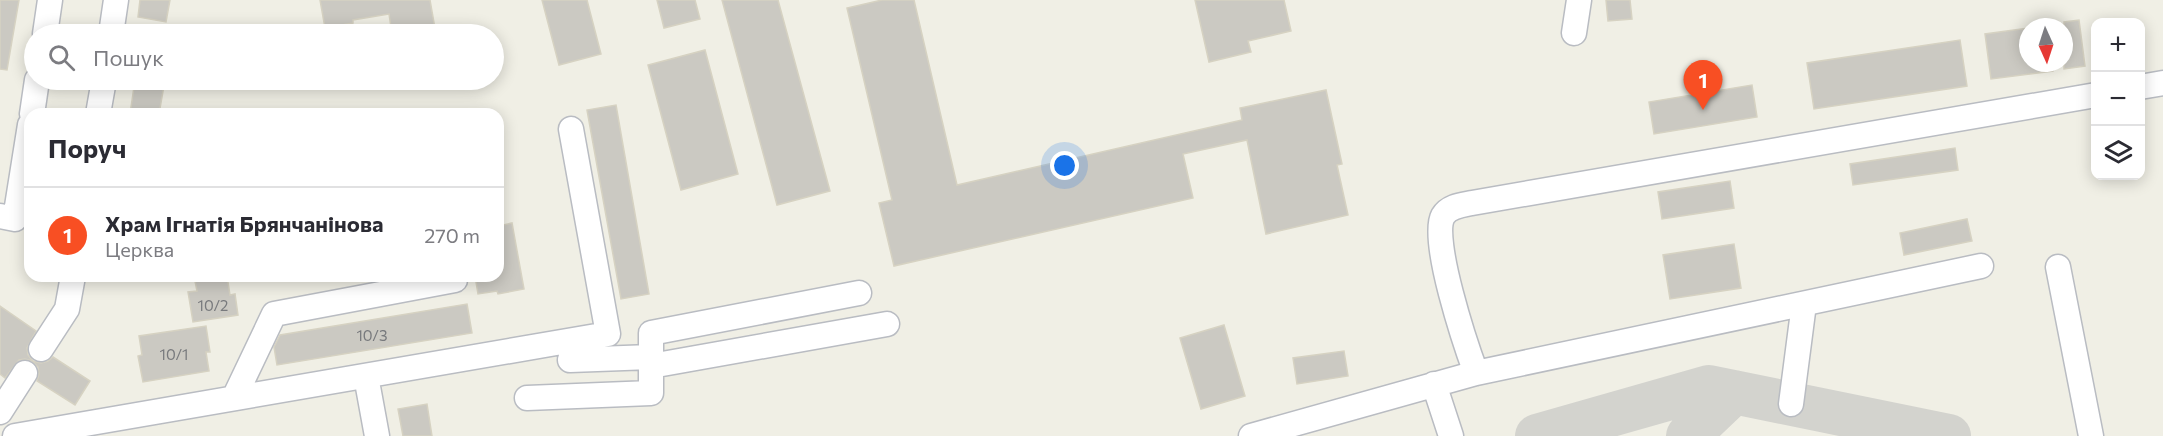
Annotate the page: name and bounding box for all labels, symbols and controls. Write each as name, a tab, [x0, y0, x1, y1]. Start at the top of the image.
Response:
north arrow	[2019, 18, 2073, 72]
map controls	[2091, 18, 2145, 180]
button: +	[2091, 18, 2145, 72]
search box	[24, 24, 504, 90]
icon: search	[45, 41, 78, 74]
text: Пошук	[93, 44, 164, 71]
pin: 1	[1684, 60, 1722, 110]
button: −	[2091, 72, 2145, 126]
button: layers	[2091, 126, 2145, 180]
text: Поруч	[48, 132, 126, 163]
your location	[1050, 151, 1079, 180]
text: Храм Ігнатія Брянчанінова	[105, 210, 383, 237]
text: 1	[63, 223, 72, 247]
text: 270 m	[424, 223, 480, 247]
text: Церква	[105, 237, 174, 261]
house number: 10/2	[198, 296, 228, 314]
house number: 10/3	[356, 326, 388, 344]
house number: 10/1	[160, 345, 189, 363]

